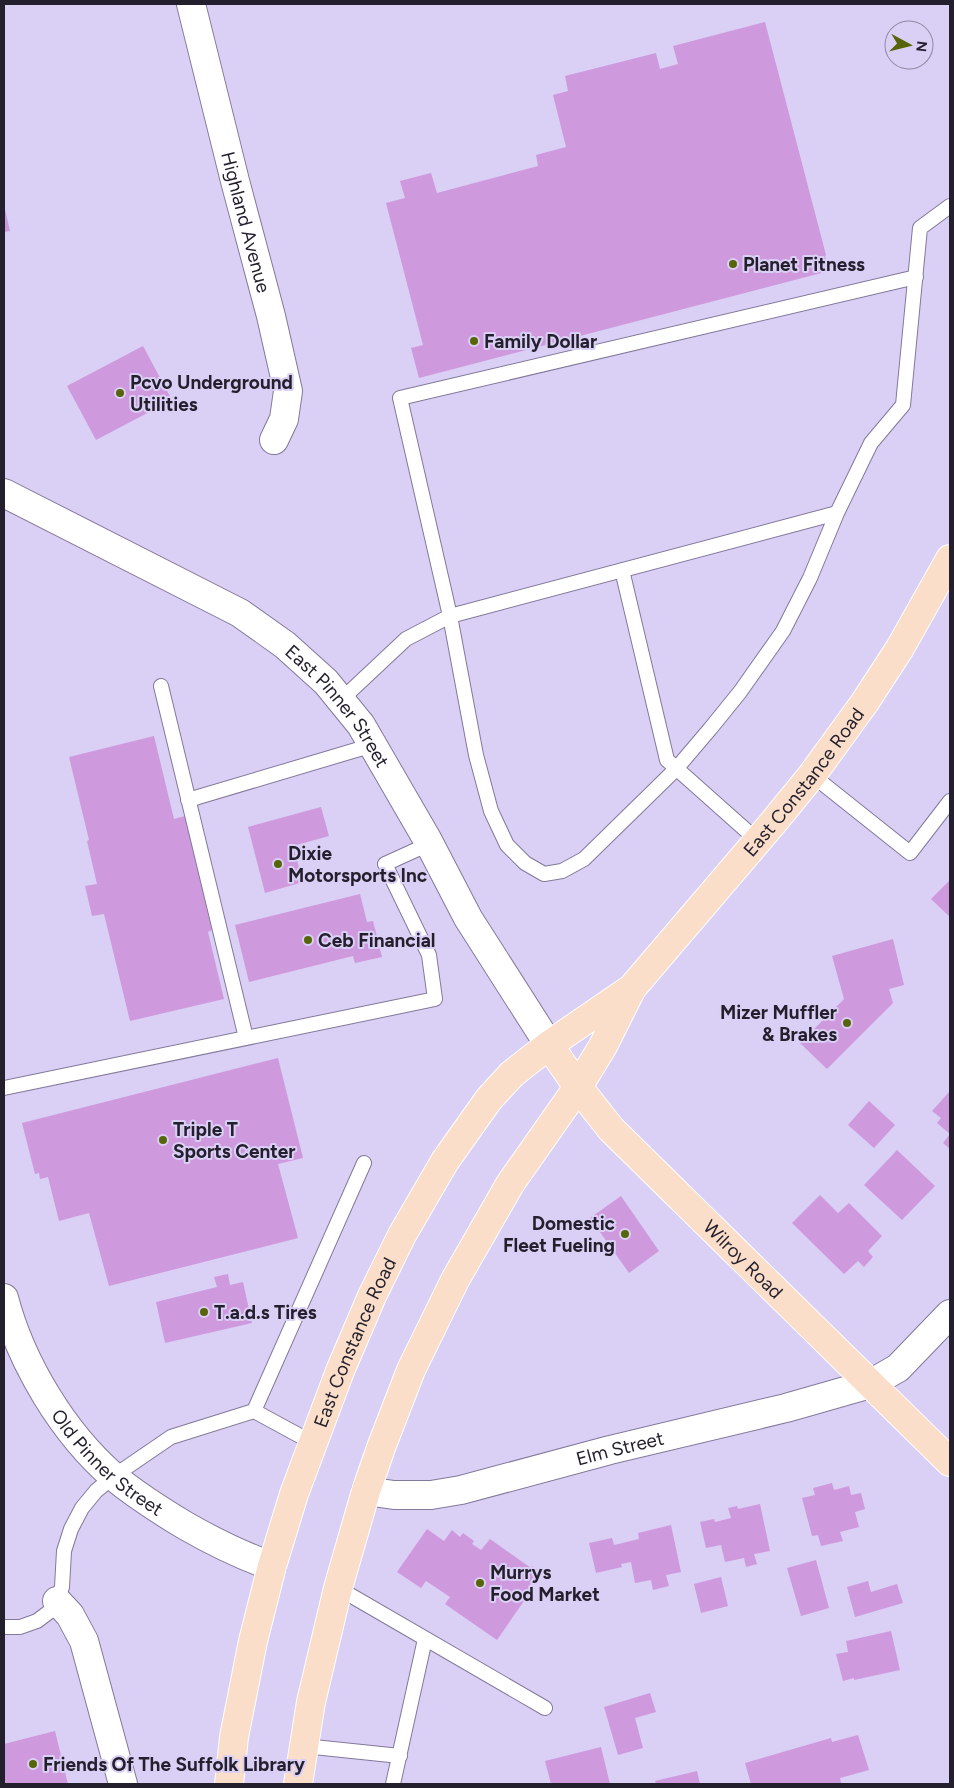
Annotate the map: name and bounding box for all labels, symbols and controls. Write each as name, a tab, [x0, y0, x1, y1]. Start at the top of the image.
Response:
north arrow	[884, 20, 934, 70]
text: N	[912, 40, 931, 53]
street label: Highland Avenue	[217, 149, 276, 295]
place label: Planet Fitness	[743, 253, 865, 276]
marker: Planet Fitness	[727, 258, 739, 270]
place label: Family Dollar	[484, 330, 597, 353]
marker: Family Dollar	[468, 335, 480, 347]
place label: Pcvo Underground Utilities	[130, 371, 293, 416]
marker: Pcvo Underground Utilities	[114, 387, 126, 399]
street label: East Pinner Street	[281, 639, 394, 771]
street label: East Constance Road	[738, 703, 869, 861]
place label: Dixie Motorsports Inc	[288, 842, 427, 887]
marker: Dixie Motorsports Inc	[272, 858, 284, 870]
place label: Ceb Financial	[318, 929, 436, 952]
marker: Ceb Financial	[302, 934, 314, 946]
place label: Mizer Muffler & Brakes	[720, 1001, 837, 1046]
marker: Mizer Muffler & Brakes	[841, 1017, 853, 1029]
place label: Triple T Sports Center	[173, 1118, 296, 1163]
marker: Triple T Sports Center	[157, 1134, 169, 1146]
place label: Domestic Fleet Fueling	[503, 1212, 615, 1257]
street label: Wilroy Road	[699, 1215, 788, 1303]
marker: Domestic Fleet Fueling	[619, 1228, 631, 1240]
street label: East Constance Road	[308, 1254, 401, 1431]
place label: T.a.d.s Tires	[214, 1301, 317, 1324]
marker: T.a.d.s Tires	[198, 1306, 210, 1318]
street label: Old Pinner Street	[47, 1404, 167, 1520]
street label: Elm Street	[573, 1426, 666, 1470]
place label: Murrys Food Market	[490, 1561, 600, 1606]
marker: Murrys Food Market	[474, 1577, 486, 1589]
place label: Friends Of The Suffolk Library	[43, 1753, 305, 1776]
marker: Friends Of The Suffolk Library	[27, 1758, 39, 1770]

